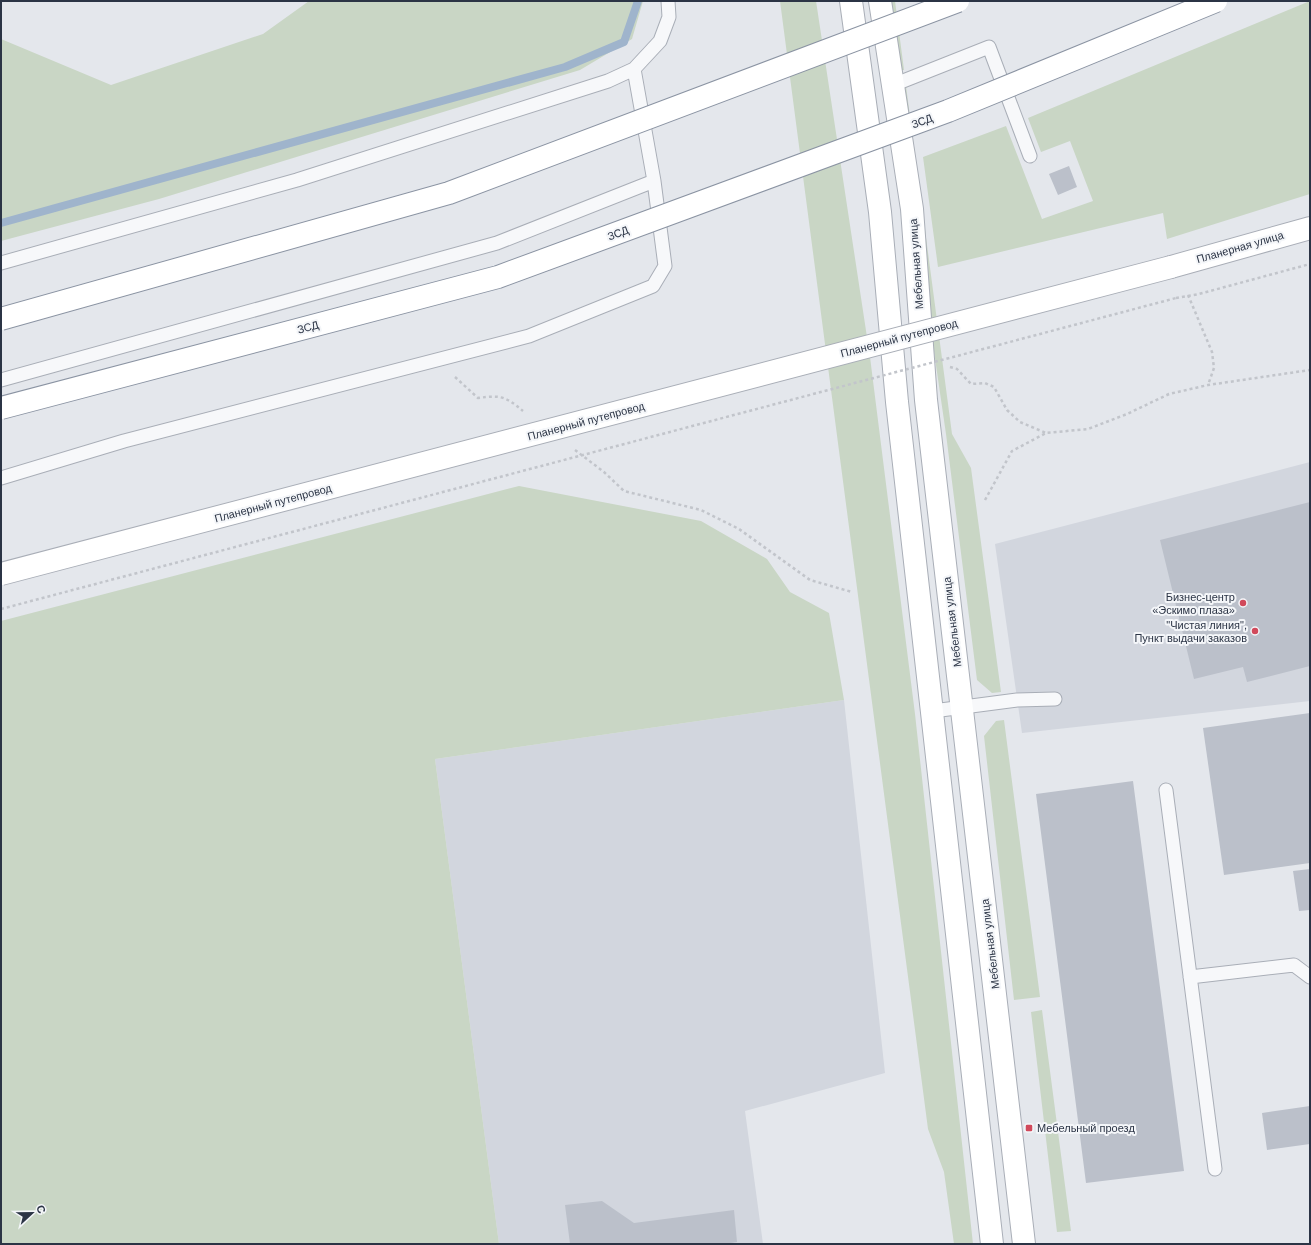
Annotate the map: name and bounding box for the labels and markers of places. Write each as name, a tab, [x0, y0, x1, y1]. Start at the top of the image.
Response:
place label: Бизнес-центр «Эскимо плаза»	[1152, 591, 1235, 616]
marker: Бизнес-центр «Эскимо плаза»	[1238, 598, 1248, 608]
place label: "Чистая линия", Пункт выдачи заказов	[1134, 619, 1247, 644]
marker: "Чистая линия", Пункт выдачи заказов	[1250, 626, 1260, 636]
place label: Мебельный проезд	[1037, 1122, 1135, 1134]
marker: Мебельный проезд	[1024, 1123, 1034, 1133]

